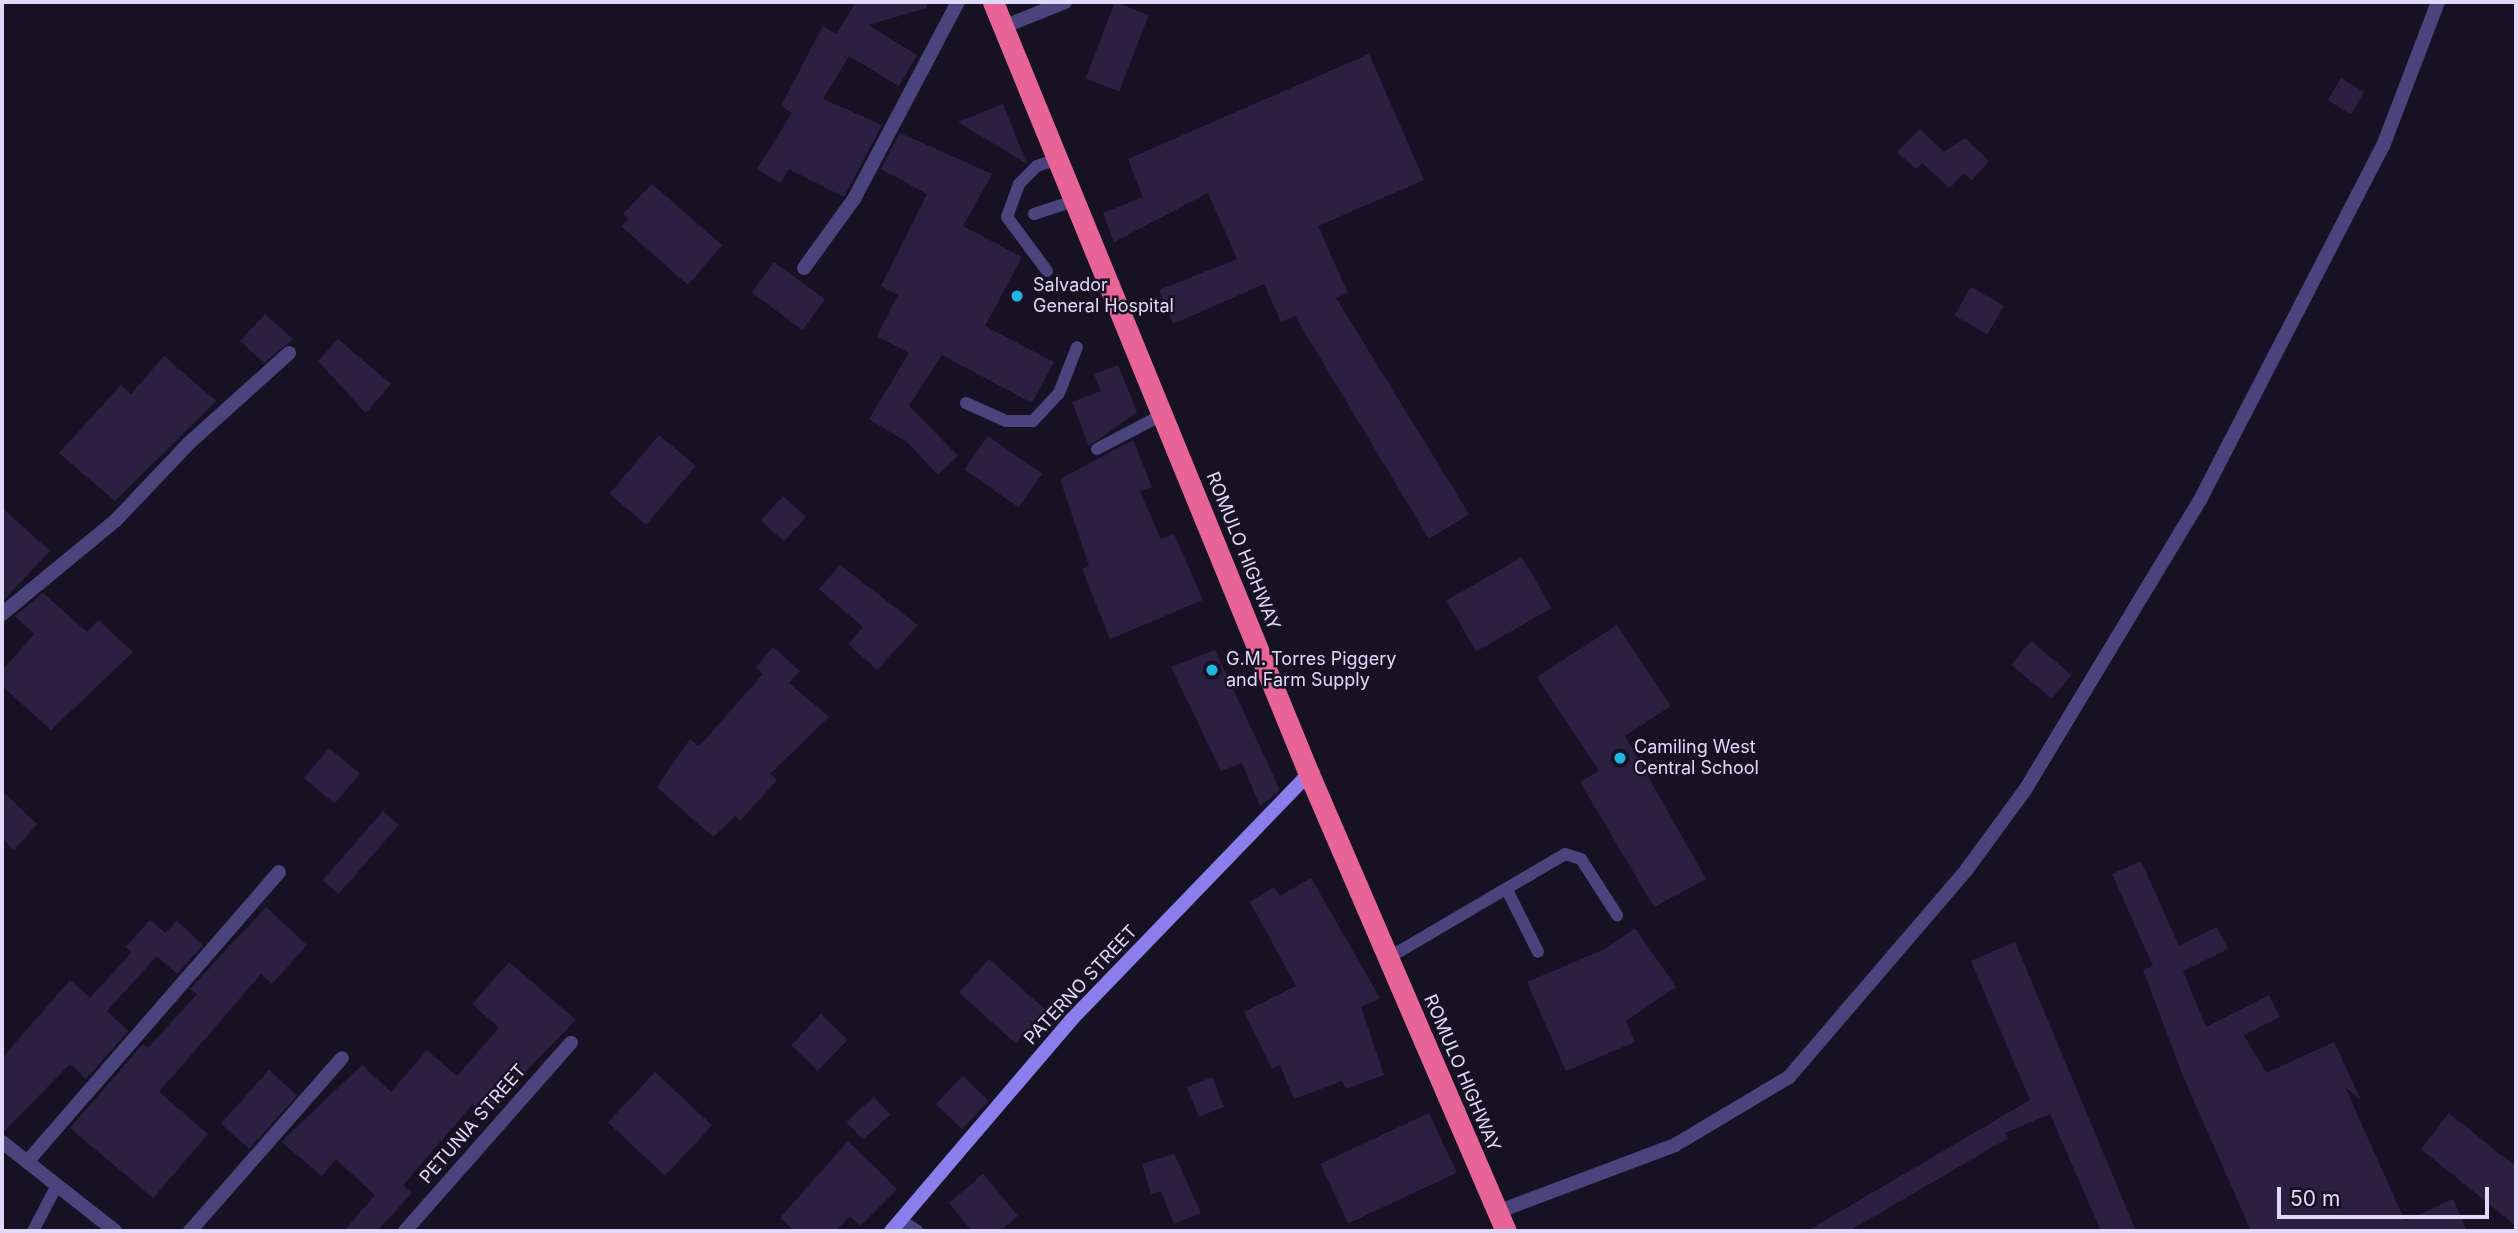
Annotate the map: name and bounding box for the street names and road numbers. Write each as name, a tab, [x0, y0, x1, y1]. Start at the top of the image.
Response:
street label: ROMULO HIGHWAY	[1201, 469, 1285, 633]
street label: PATERNO STREET	[1020, 921, 1142, 1049]
street label: ROMULO HIGHWAY	[1419, 991, 1505, 1155]
street label: PETUNIA STREET	[415, 1060, 531, 1188]

